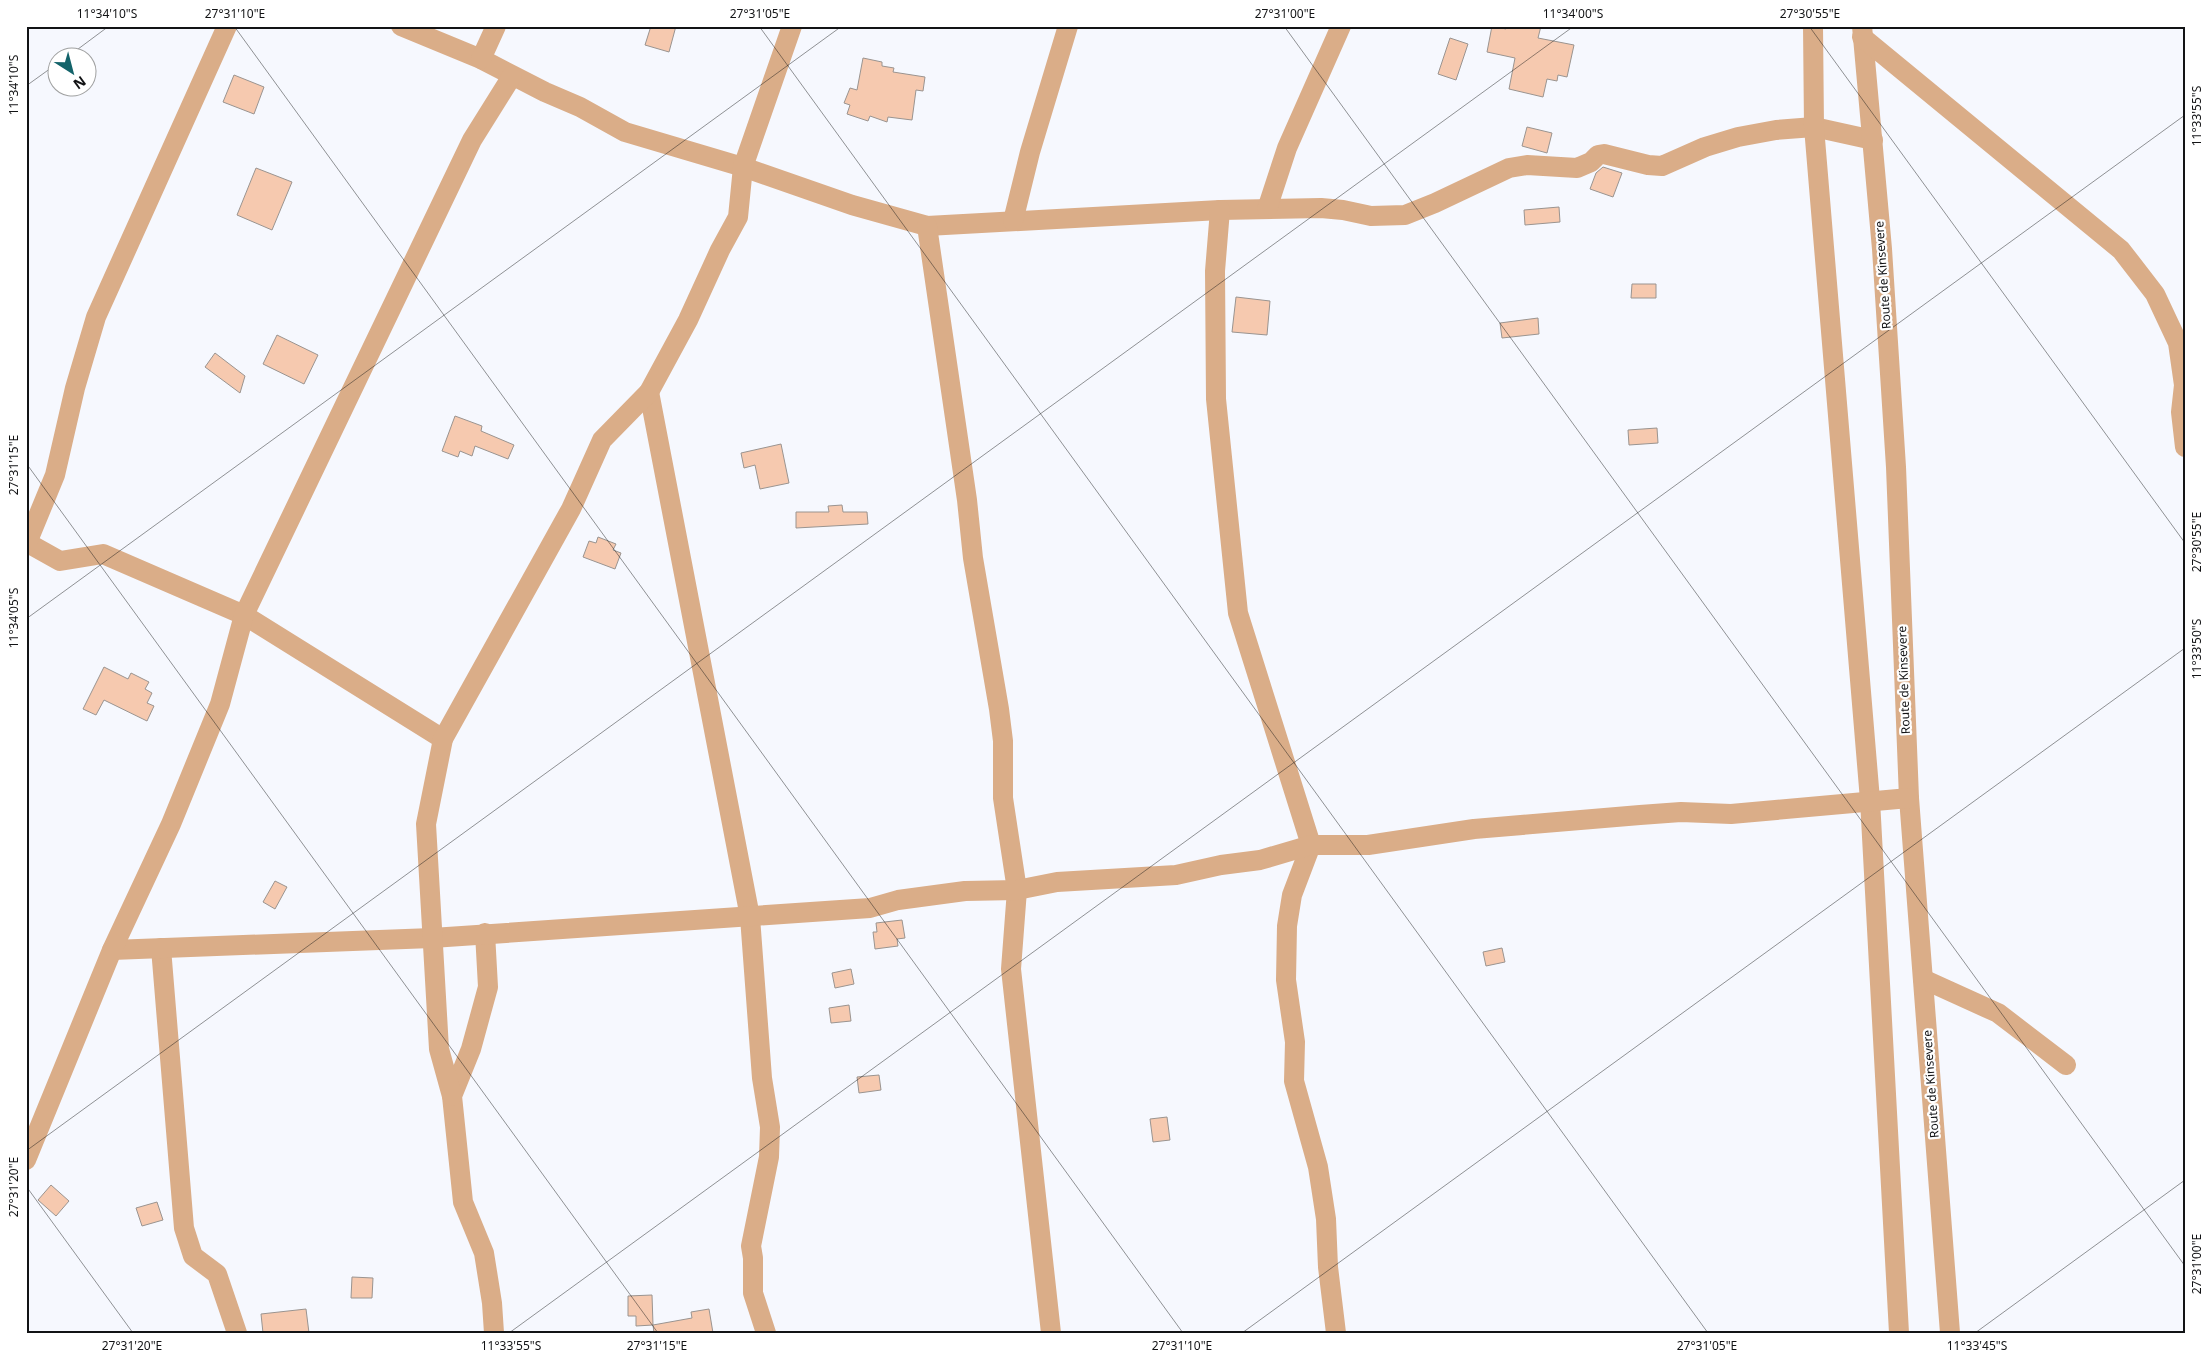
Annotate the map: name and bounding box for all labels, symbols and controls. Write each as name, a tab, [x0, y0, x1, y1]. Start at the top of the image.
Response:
text: 11°34'10"S	[77, 5, 138, 22]
text: 27°31'10"E	[205, 5, 265, 22]
text: 27°31'05"E	[730, 5, 790, 22]
text: 27°31'00"E	[1255, 5, 1315, 22]
text: 11°34'00"S	[1543, 5, 1604, 22]
text: 27°30'55"E	[1780, 5, 1840, 22]
north arrow	[48, 48, 98, 98]
text: 11°34'10"S	[5, 54, 22, 115]
text: N	[70, 72, 90, 94]
text: 11°33'55"S	[2188, 85, 2205, 146]
street label: Route de Kinsevere	[1870, 220, 1895, 330]
text: 27°31'15"E	[5, 435, 22, 495]
text: 27°30'55"E	[2188, 512, 2205, 572]
text: 11°34'05"S	[5, 587, 22, 648]
text: 11°33'50"S	[2188, 618, 2205, 679]
street label: Route de Kinsevere	[1893, 625, 1914, 734]
street label: Route de Kinsevere	[1918, 1029, 1943, 1139]
text: 27°31'20"E	[5, 1157, 22, 1217]
text: 27°31'00"E	[2188, 1234, 2205, 1294]
text: 27°31'20"E	[102, 1337, 162, 1354]
text: 11°33'55"S	[481, 1337, 542, 1354]
text: 27°31'15"E	[627, 1337, 687, 1354]
text: 27°31'10"E	[1152, 1337, 1212, 1354]
text: 27°31'05"E	[1677, 1337, 1737, 1354]
text: 11°33'45"S	[1947, 1337, 2008, 1354]

